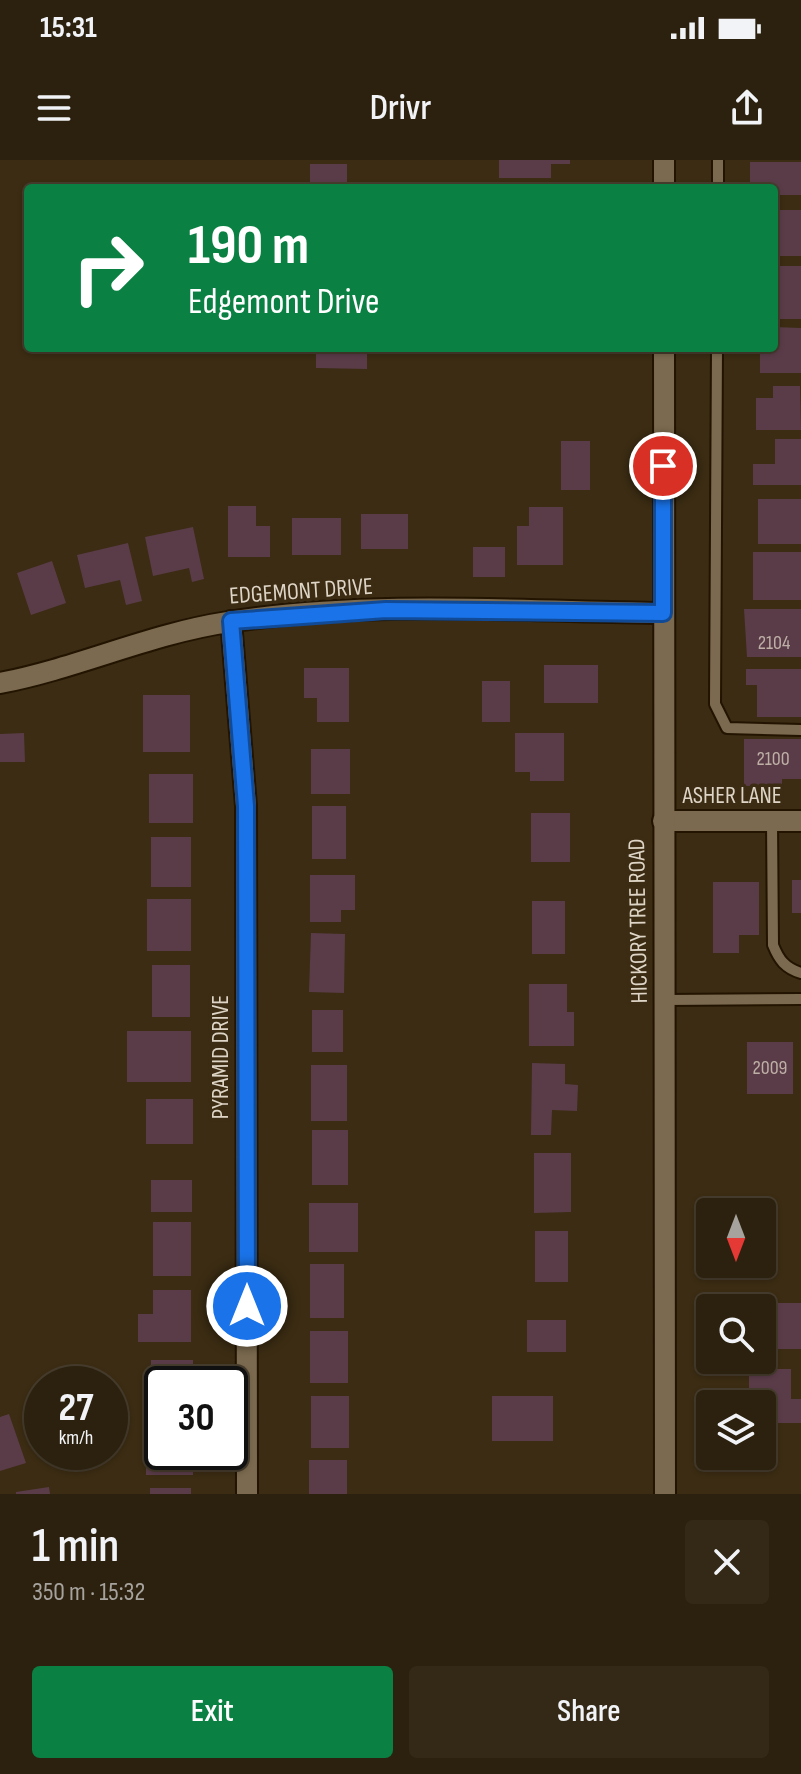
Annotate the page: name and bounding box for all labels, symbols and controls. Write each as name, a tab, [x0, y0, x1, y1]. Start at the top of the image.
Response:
text: 15:31	[40, 10, 97, 46]
icon: menu	[32, 86, 76, 130]
icon: share	[725, 86, 769, 130]
text: Drivr	[370, 87, 431, 130]
text: 190 m	[188, 213, 309, 280]
icon: right	[56, 216, 160, 320]
text: Edgemont Drive	[188, 281, 380, 324]
pin	[629, 432, 697, 500]
icon: arrive	[641, 444, 685, 488]
street label: EDGEMONT DRIVE	[228, 572, 374, 610]
house number: 2104	[758, 631, 790, 655]
house number: 2100	[756, 747, 790, 771]
street label: ASHER LANE	[681, 781, 782, 810]
street label: HICKORY TREE ROAD	[622, 838, 654, 1004]
street label: PYRAMID DRIVE	[206, 995, 235, 1119]
house number: 2009	[753, 1056, 787, 1080]
north arrow	[696, 1198, 776, 1278]
map controls	[696, 1198, 776, 1470]
position arrow	[205, 1264, 289, 1348]
button: search	[696, 1294, 776, 1374]
speed limit sign: 30	[144, 1366, 248, 1470]
text: 27	[59, 1384, 93, 1432]
button: layers	[696, 1390, 776, 1470]
text: km/h	[59, 1426, 93, 1450]
text: 1 min	[32, 1518, 119, 1575]
button: close	[685, 1520, 769, 1604]
text: 350 m · 15:32	[32, 1577, 145, 1608]
button: Exit	[32, 1666, 393, 1758]
button: Share	[409, 1666, 769, 1758]

